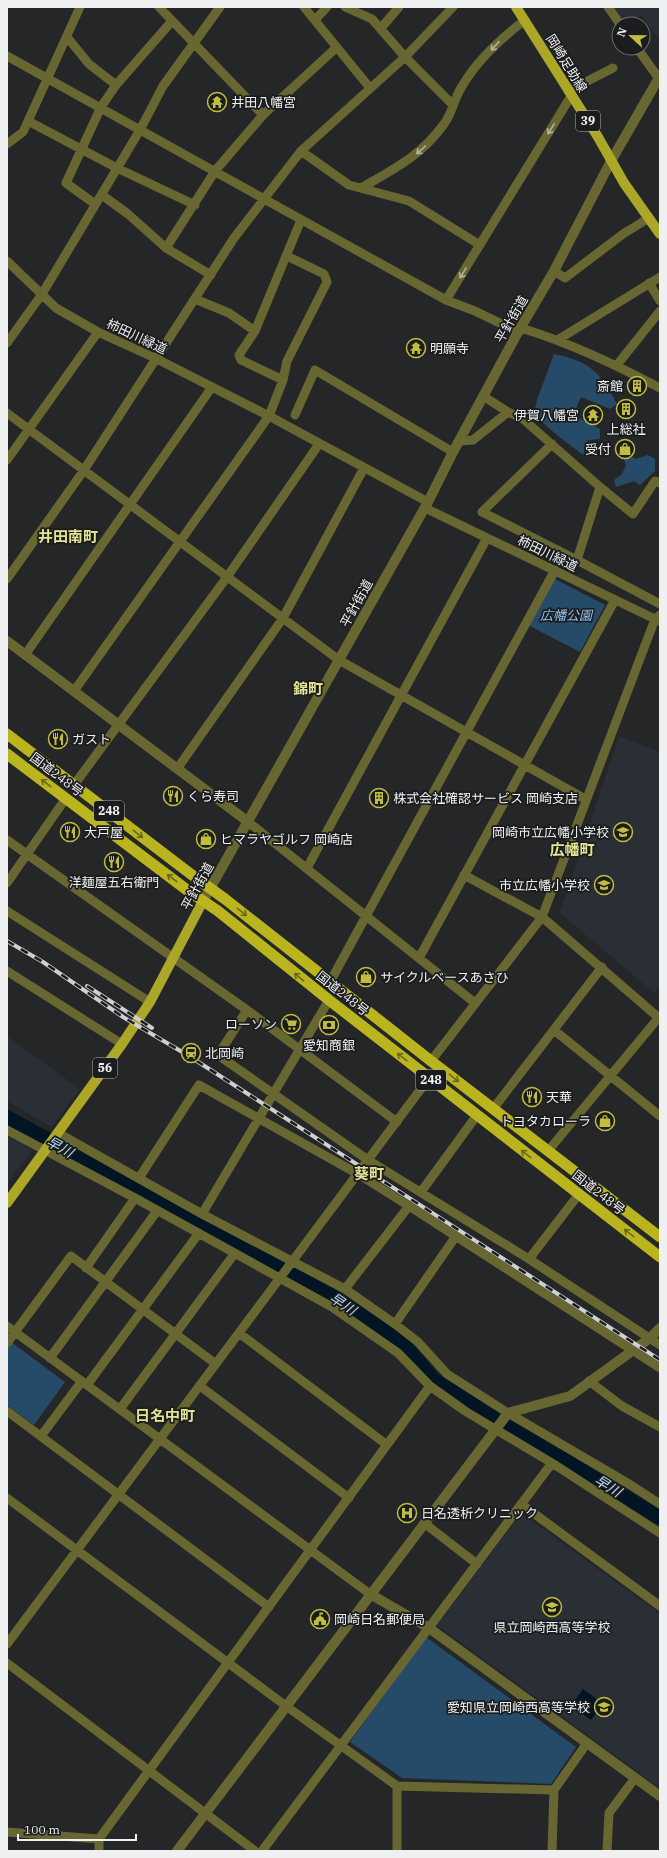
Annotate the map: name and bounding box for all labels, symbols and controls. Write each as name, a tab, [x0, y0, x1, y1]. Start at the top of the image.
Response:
north arrow	[611, 16, 651, 56]
text: N	[614, 25, 630, 39]
street label: 岡崎足助線	[542, 31, 591, 95]
one-way arrow	[491, 40, 500, 50]
temple icon: 井田八幡宮	[206, 91, 228, 113]
place label: 井田八幡宮	[231, 94, 296, 111]
road number: 39	[576, 111, 600, 131]
one-way arrow	[547, 123, 555, 134]
one-way arrow	[416, 146, 426, 155]
one-way arrow	[459, 267, 468, 278]
street label: 平針街道	[491, 292, 532, 346]
street label: 柿田川緑道	[104, 315, 170, 358]
temple icon: 明願寺	[405, 337, 427, 359]
place label: 明願寺	[430, 340, 469, 357]
building icon: 斎館	[626, 375, 648, 397]
place label: 斎館	[597, 378, 623, 395]
building icon: 上総社	[615, 398, 637, 420]
temple icon: 伊賀八幡宮	[582, 404, 604, 426]
place label: 伊賀八幡宮	[514, 407, 579, 424]
place label: 上総社	[606, 421, 646, 438]
shop icon: 受付	[614, 438, 636, 460]
place label: 受付	[585, 441, 611, 458]
district label: 井田南町	[38, 527, 98, 546]
street label: 柿田川緑道	[515, 532, 581, 575]
street label: 平針街道	[336, 576, 376, 630]
park label: 広幡公園	[540, 607, 594, 624]
district label: 錦町	[293, 679, 323, 698]
restaurant icon: ガスト	[47, 728, 69, 750]
place label: ガスト	[72, 731, 111, 748]
street label: 国道248号	[27, 749, 87, 800]
one-way arrow	[41, 778, 52, 787]
restaurant icon: くら寿司	[162, 785, 184, 807]
building icon: 株式会社確認サービス 岡崎支店	[368, 787, 390, 809]
place label: くら寿司	[187, 788, 239, 805]
place label: 株式会社確認サービス 岡崎支店	[393, 790, 578, 807]
road number: 248	[94, 801, 124, 821]
restaurant icon: 大戸屋	[59, 821, 81, 843]
school or university icon: 岡崎市立広幡小学校	[612, 821, 634, 843]
place label: 大戸屋	[84, 824, 123, 841]
place label: 岡崎市立広幡小学校	[492, 824, 609, 841]
shop icon: ヒマラヤゴルフ 岡崎店	[195, 828, 217, 850]
one-way arrow	[133, 829, 144, 838]
place label: ヒマラヤゴルフ 岡崎店	[220, 831, 353, 848]
district label: 広幡町	[549, 840, 595, 859]
restaurant icon: 洋麺屋五右衛門	[103, 851, 125, 873]
street label: 平針街道	[177, 859, 217, 913]
place label: 洋麺屋五右衛門	[68, 874, 160, 891]
one-way arrow	[166, 874, 177, 882]
school or university icon: 市立広幡小学校	[593, 874, 615, 896]
place label: 市立広幡小学校	[499, 877, 590, 894]
one-way arrow	[236, 908, 247, 916]
shop icon: サイクルベースあさひ	[355, 966, 377, 988]
street label: 国道248号	[313, 967, 373, 1019]
place label: サイクルベースあさひ	[380, 969, 509, 986]
one-way arrow	[294, 972, 305, 981]
supermarket icon: ローソン	[280, 1013, 302, 1035]
bank icon: 愛知商銀	[318, 1014, 340, 1036]
place label: ローソン	[225, 1016, 277, 1033]
place label: 愛知商銀	[303, 1037, 355, 1054]
station icon: 北岡崎	[180, 1042, 202, 1064]
place label: 北岡崎	[205, 1045, 244, 1062]
one-way arrow	[396, 1053, 407, 1061]
road number: 56	[93, 1058, 117, 1078]
road number: 248	[416, 1070, 446, 1090]
one-way arrow	[449, 1074, 460, 1083]
restaurant icon: 天華	[521, 1086, 543, 1108]
place label: 天華	[546, 1089, 572, 1106]
shop icon: トヨタカローラ	[594, 1110, 616, 1132]
place label: トヨタカローラ	[500, 1113, 591, 1130]
water label: 早川	[43, 1132, 78, 1163]
one-way arrow	[521, 1150, 532, 1158]
district label: 葵町	[354, 1164, 384, 1183]
street label: 国道248号	[569, 1166, 629, 1218]
one-way arrow	[624, 1229, 635, 1237]
water label: 早川	[326, 1289, 361, 1320]
district label: 日名中町	[135, 1406, 195, 1425]
water label: 早川	[591, 1471, 626, 1502]
hospital icon: 日名透析クリニック	[396, 1502, 418, 1524]
place label: 日名透析クリニック	[421, 1505, 538, 1522]
school or university icon: 県立岡崎西高等学校	[541, 1596, 563, 1618]
public building icon: 岡崎日名郵便局	[309, 1608, 331, 1630]
place label: 岡崎日名郵便局	[334, 1611, 425, 1628]
place label: 県立岡崎西高等学校	[493, 1619, 611, 1636]
school or university icon: 愛知県立岡崎西高等学校	[593, 1696, 615, 1718]
place label: 愛知県立岡崎西高等学校	[447, 1699, 590, 1716]
scale bar	[18, 1816, 136, 1842]
text: 100 m	[24, 1822, 60, 1837]

